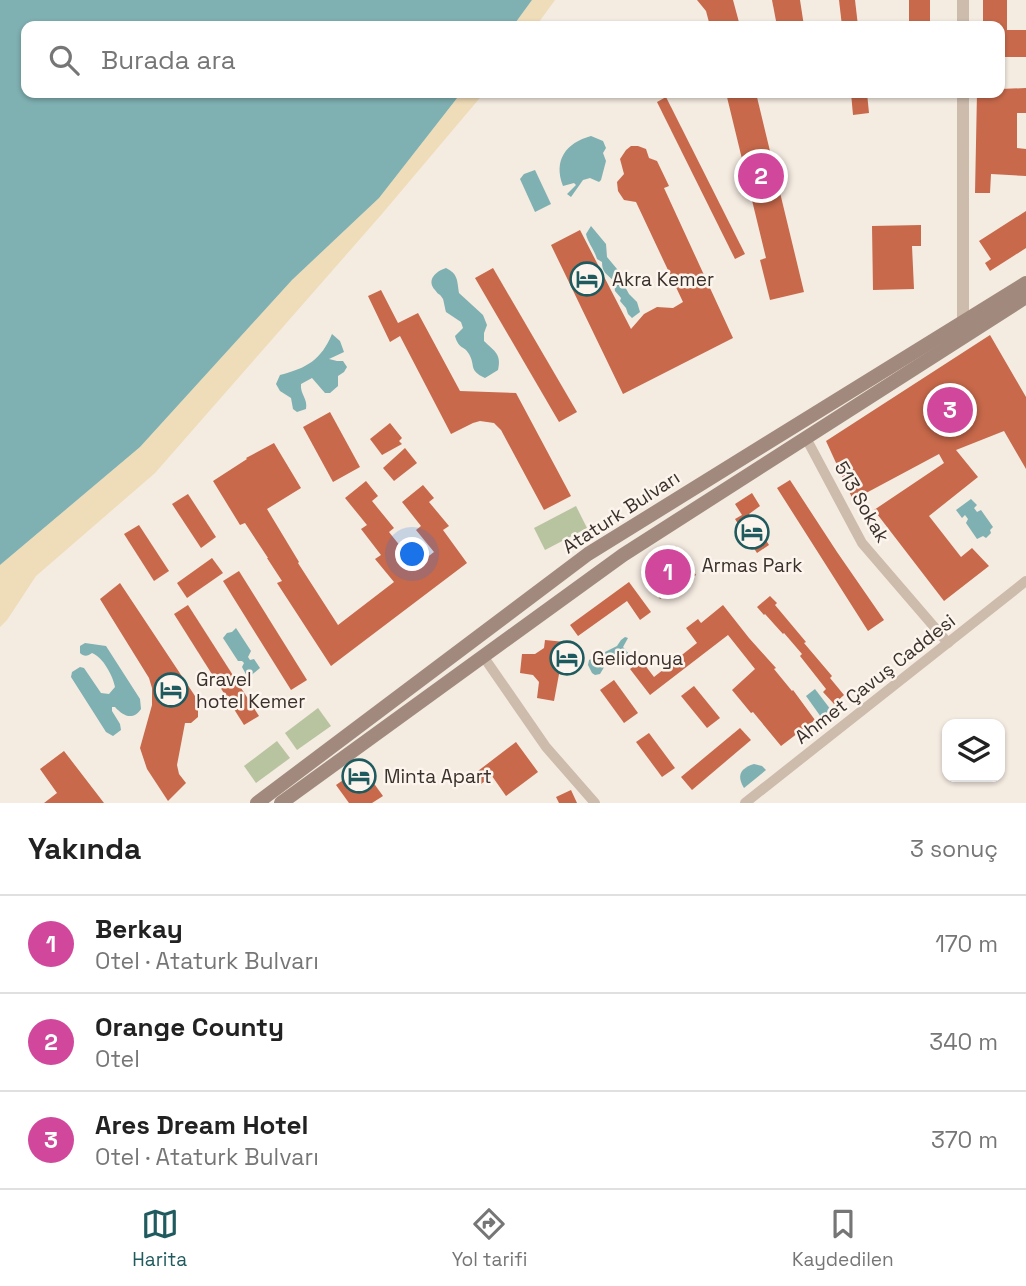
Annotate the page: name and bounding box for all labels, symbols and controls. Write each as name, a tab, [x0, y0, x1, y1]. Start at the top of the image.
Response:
search box	[21, 21, 1005, 98]
icon: search	[45, 41, 83, 79]
text: Burada ara	[101, 43, 236, 77]
pin: 2	[738, 150, 784, 202]
hotel icon: Akra Kemer	[568, 260, 606, 298]
place label: Akra Kemer	[612, 267, 714, 292]
pin: 3	[927, 384, 973, 436]
street label: 513 Sokak	[829, 457, 895, 547]
street label: Ataturk Bulvarı	[558, 465, 684, 559]
hotel icon: Armas Park	[733, 513, 771, 551]
your location	[395, 537, 429, 571]
pin: 1	[645, 546, 691, 598]
place label: Armas Park	[702, 553, 802, 578]
street label: Ahmet Çavuş Caddesi	[790, 608, 960, 750]
hotel icon: Gelidonya	[548, 639, 586, 677]
place label: Gelidonya	[592, 646, 683, 671]
place label: Gravel hotel Kemer	[196, 667, 305, 714]
hotel icon: Gravel hotel Kemer	[152, 671, 190, 709]
map controls	[942, 719, 1005, 782]
button: layers	[942, 719, 1005, 782]
hotel icon: Minta Apart	[340, 757, 378, 795]
place label: Minta Apart	[384, 764, 492, 789]
text: Yakında	[28, 829, 141, 868]
text: 3 sonuç	[910, 834, 998, 864]
text: Berkay	[95, 912, 183, 946]
text: 1	[46, 929, 56, 959]
text: 170 m	[935, 929, 998, 959]
text: Otel · Ataturk Bulvarı	[95, 946, 319, 976]
text: Orange County	[95, 1010, 284, 1044]
text: 2	[44, 1027, 58, 1057]
text: 340 m	[929, 1027, 998, 1057]
text: Otel	[95, 1044, 140, 1074]
text: Ares Dream Hotel	[95, 1108, 308, 1142]
text: 3	[44, 1125, 58, 1155]
text: 370 m	[931, 1125, 998, 1155]
text: Otel · Ataturk Bulvarı	[95, 1142, 319, 1172]
tab: Harita	[132, 1205, 187, 1272]
tab: Yol tarifi	[452, 1205, 527, 1272]
tab: Kaydedilen	[792, 1205, 894, 1272]

